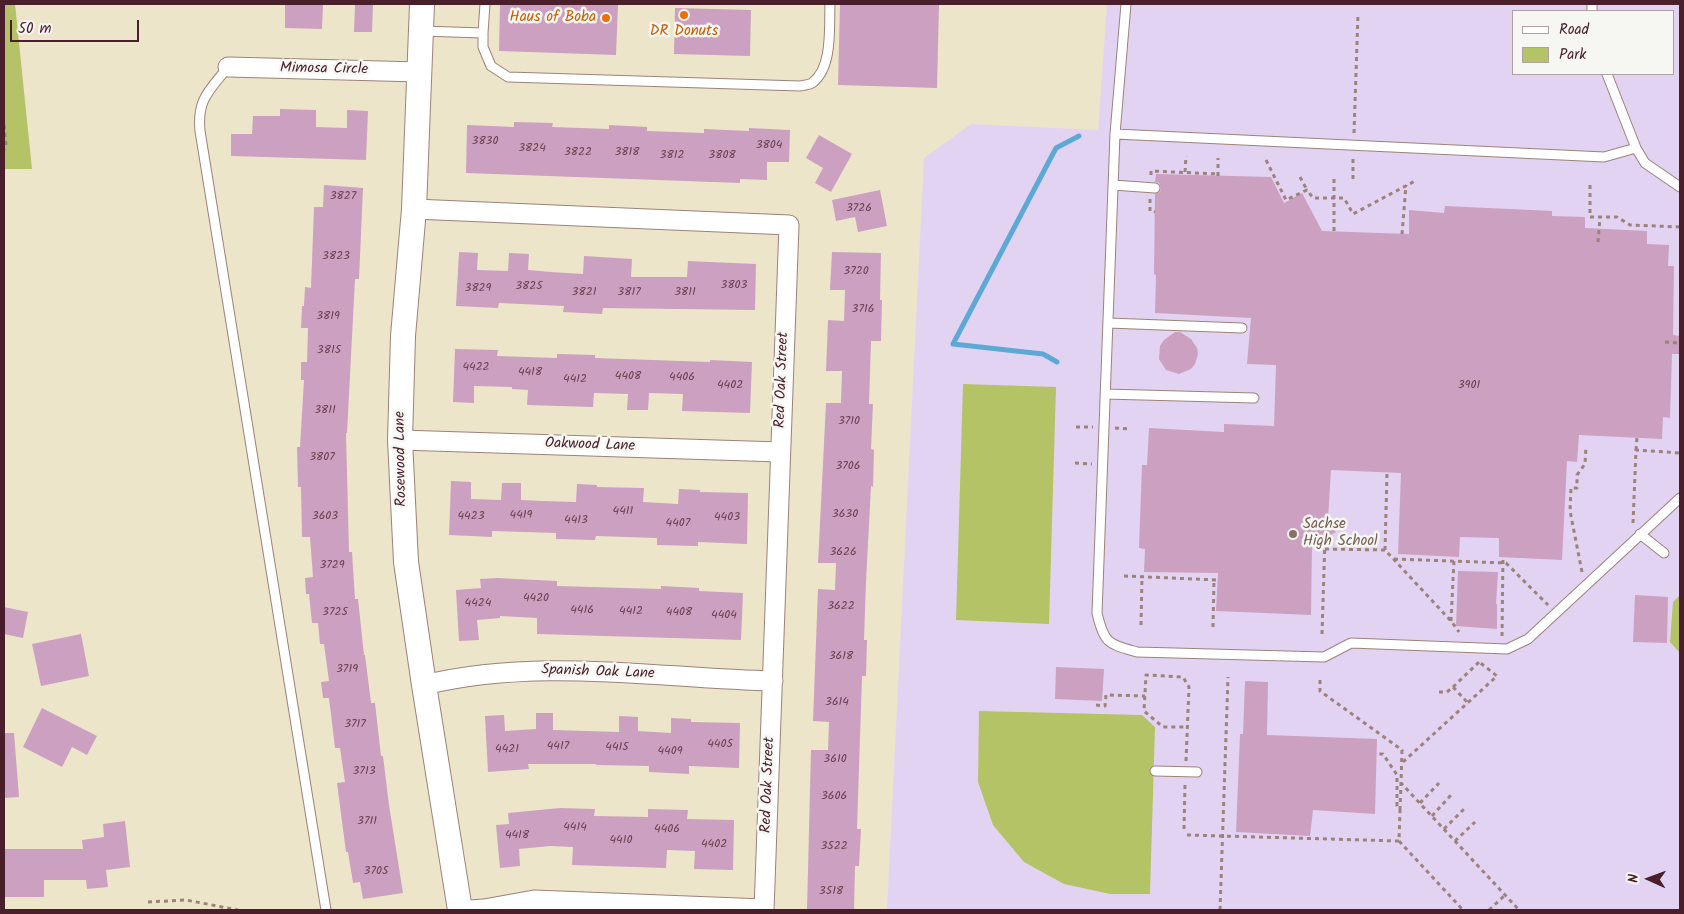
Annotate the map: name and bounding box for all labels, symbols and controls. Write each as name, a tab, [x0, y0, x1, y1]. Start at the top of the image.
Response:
place label: Haus of Boba	[510, 9, 596, 27]
marker: DR Donuts	[678, 9, 690, 21]
scale bar	[12, 10, 141, 42]
legend	[1512, 10, 1674, 75]
marker: Haus of Boba	[600, 12, 612, 24]
text: 50 m	[18, 17, 52, 41]
text: Road	[1559, 18, 1589, 42]
place label: DR Donuts	[650, 23, 718, 41]
text: Park	[1559, 43, 1586, 67]
street label: Mimosa Circle	[280, 60, 368, 80]
house number: 3830	[472, 135, 498, 149]
house number: 3804	[756, 139, 782, 153]
house number: 3824	[518, 142, 546, 156]
house number: 3822	[564, 146, 592, 160]
house number: 3818	[614, 146, 640, 160]
house number: 3812	[660, 149, 684, 163]
house number: 3808	[708, 149, 736, 163]
house number: 3827	[330, 190, 356, 204]
house number: 3726	[846, 202, 872, 216]
house number: 3823	[322, 250, 350, 264]
house number: 3720	[843, 265, 869, 279]
house number: 3803	[721, 279, 747, 293]
house number: 3825	[515, 280, 543, 294]
house number: 3829	[465, 282, 491, 296]
house number: 3821	[572, 286, 596, 300]
house number: 3817	[617, 286, 641, 300]
house number: 3811	[674, 286, 696, 300]
house number: 3716	[852, 303, 874, 317]
house number: 3819	[316, 310, 340, 324]
street label: Red Oak Street	[772, 332, 794, 428]
house number: 3815	[317, 344, 341, 358]
house number: 4422	[462, 361, 490, 375]
house number: 4418	[518, 366, 542, 380]
house number: 4408	[615, 370, 641, 384]
house number: 4406	[669, 371, 695, 385]
house number: 4412	[563, 373, 587, 387]
house number: 4402	[717, 379, 743, 393]
house number: 3901	[1458, 379, 1480, 393]
house number: 3811	[314, 404, 336, 418]
street label: Rosewood Lane	[392, 411, 412, 507]
house number: 3710	[838, 415, 860, 429]
street label: Oakwood Lane	[545, 435, 635, 457]
house number: 3807	[309, 451, 335, 465]
house number: 3706	[835, 460, 861, 474]
house number: 4411	[613, 505, 633, 519]
house number: 3630	[832, 508, 858, 522]
house number: 4419	[510, 509, 532, 523]
house number: 3603	[312, 510, 338, 524]
house number: 4423	[457, 510, 485, 524]
house number: 4403	[714, 511, 740, 525]
house number: 4413	[564, 514, 588, 528]
place label: Sachse High School	[1303, 516, 1378, 551]
house number: 4407	[666, 517, 690, 531]
marker: Sachse High School	[1287, 528, 1299, 540]
house number: 3626	[829, 546, 857, 560]
house number: 3729	[319, 559, 345, 573]
house number: 4420	[523, 592, 549, 606]
house number: 4424	[465, 597, 491, 611]
house number: 3622	[827, 600, 855, 614]
house number: 4416	[570, 604, 594, 618]
house number: 4412	[619, 605, 643, 619]
house number: 3725	[322, 606, 348, 620]
house number: 4408	[666, 606, 692, 620]
house number: 4404	[711, 609, 737, 623]
house number: 3618	[829, 650, 853, 664]
street label: Spanish Oak Lane	[541, 662, 655, 684]
house number: 3719	[336, 663, 358, 677]
house number: 3614	[825, 696, 849, 710]
house number: 3717	[344, 718, 366, 732]
street label: Red Oak Street	[758, 737, 780, 833]
house number: 4405	[707, 738, 733, 752]
house number: 4417	[547, 740, 569, 754]
house number: 4415	[605, 741, 629, 755]
house number: 4421	[495, 743, 519, 757]
house number: 4409	[657, 745, 683, 759]
house number: 3610	[823, 753, 847, 767]
house number: 3713	[352, 765, 376, 779]
house number: 3606	[821, 790, 847, 804]
house number: 3711	[357, 815, 377, 829]
house number: 4414	[563, 821, 587, 835]
house number: 4406	[654, 823, 680, 837]
house number: 4418	[505, 829, 529, 843]
house number: 4410	[610, 834, 632, 848]
house number: 4402	[701, 838, 727, 852]
house number: 3522	[820, 840, 848, 854]
north arrow	[1624, 854, 1674, 904]
house number: 3705	[364, 865, 388, 879]
text: N	[1623, 874, 1645, 883]
house number: 3518	[819, 885, 843, 899]

